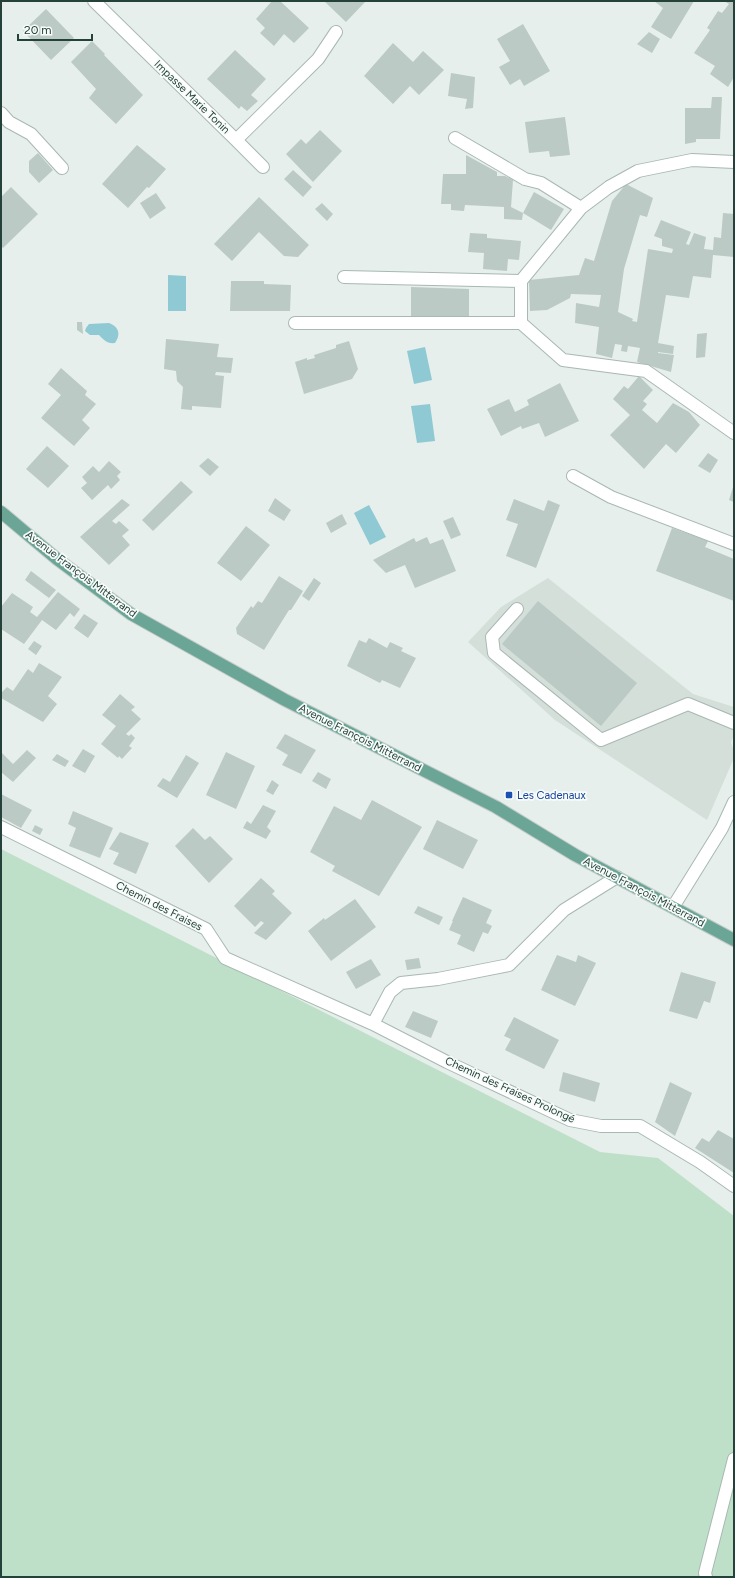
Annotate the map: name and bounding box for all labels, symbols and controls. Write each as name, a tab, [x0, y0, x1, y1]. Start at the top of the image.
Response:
scale bar	[18, 16, 92, 42]
text: 20 m	[24, 23, 52, 37]
street label: Impasse Marie Tonin	[152, 58, 232, 136]
street label: Avenue François Mitterrand	[23, 528, 139, 620]
street label: Avenue François Mitterrand	[297, 701, 423, 775]
place label: Les Cadenaux	[517, 789, 586, 802]
marker: Les Cadenaux	[504, 790, 514, 800]
street label: Avenue François Mitterrand	[581, 854, 707, 930]
street label: Chemin des Fraises	[114, 879, 204, 933]
street label: Chemin des Fraises Prolongé	[443, 1054, 577, 1126]

